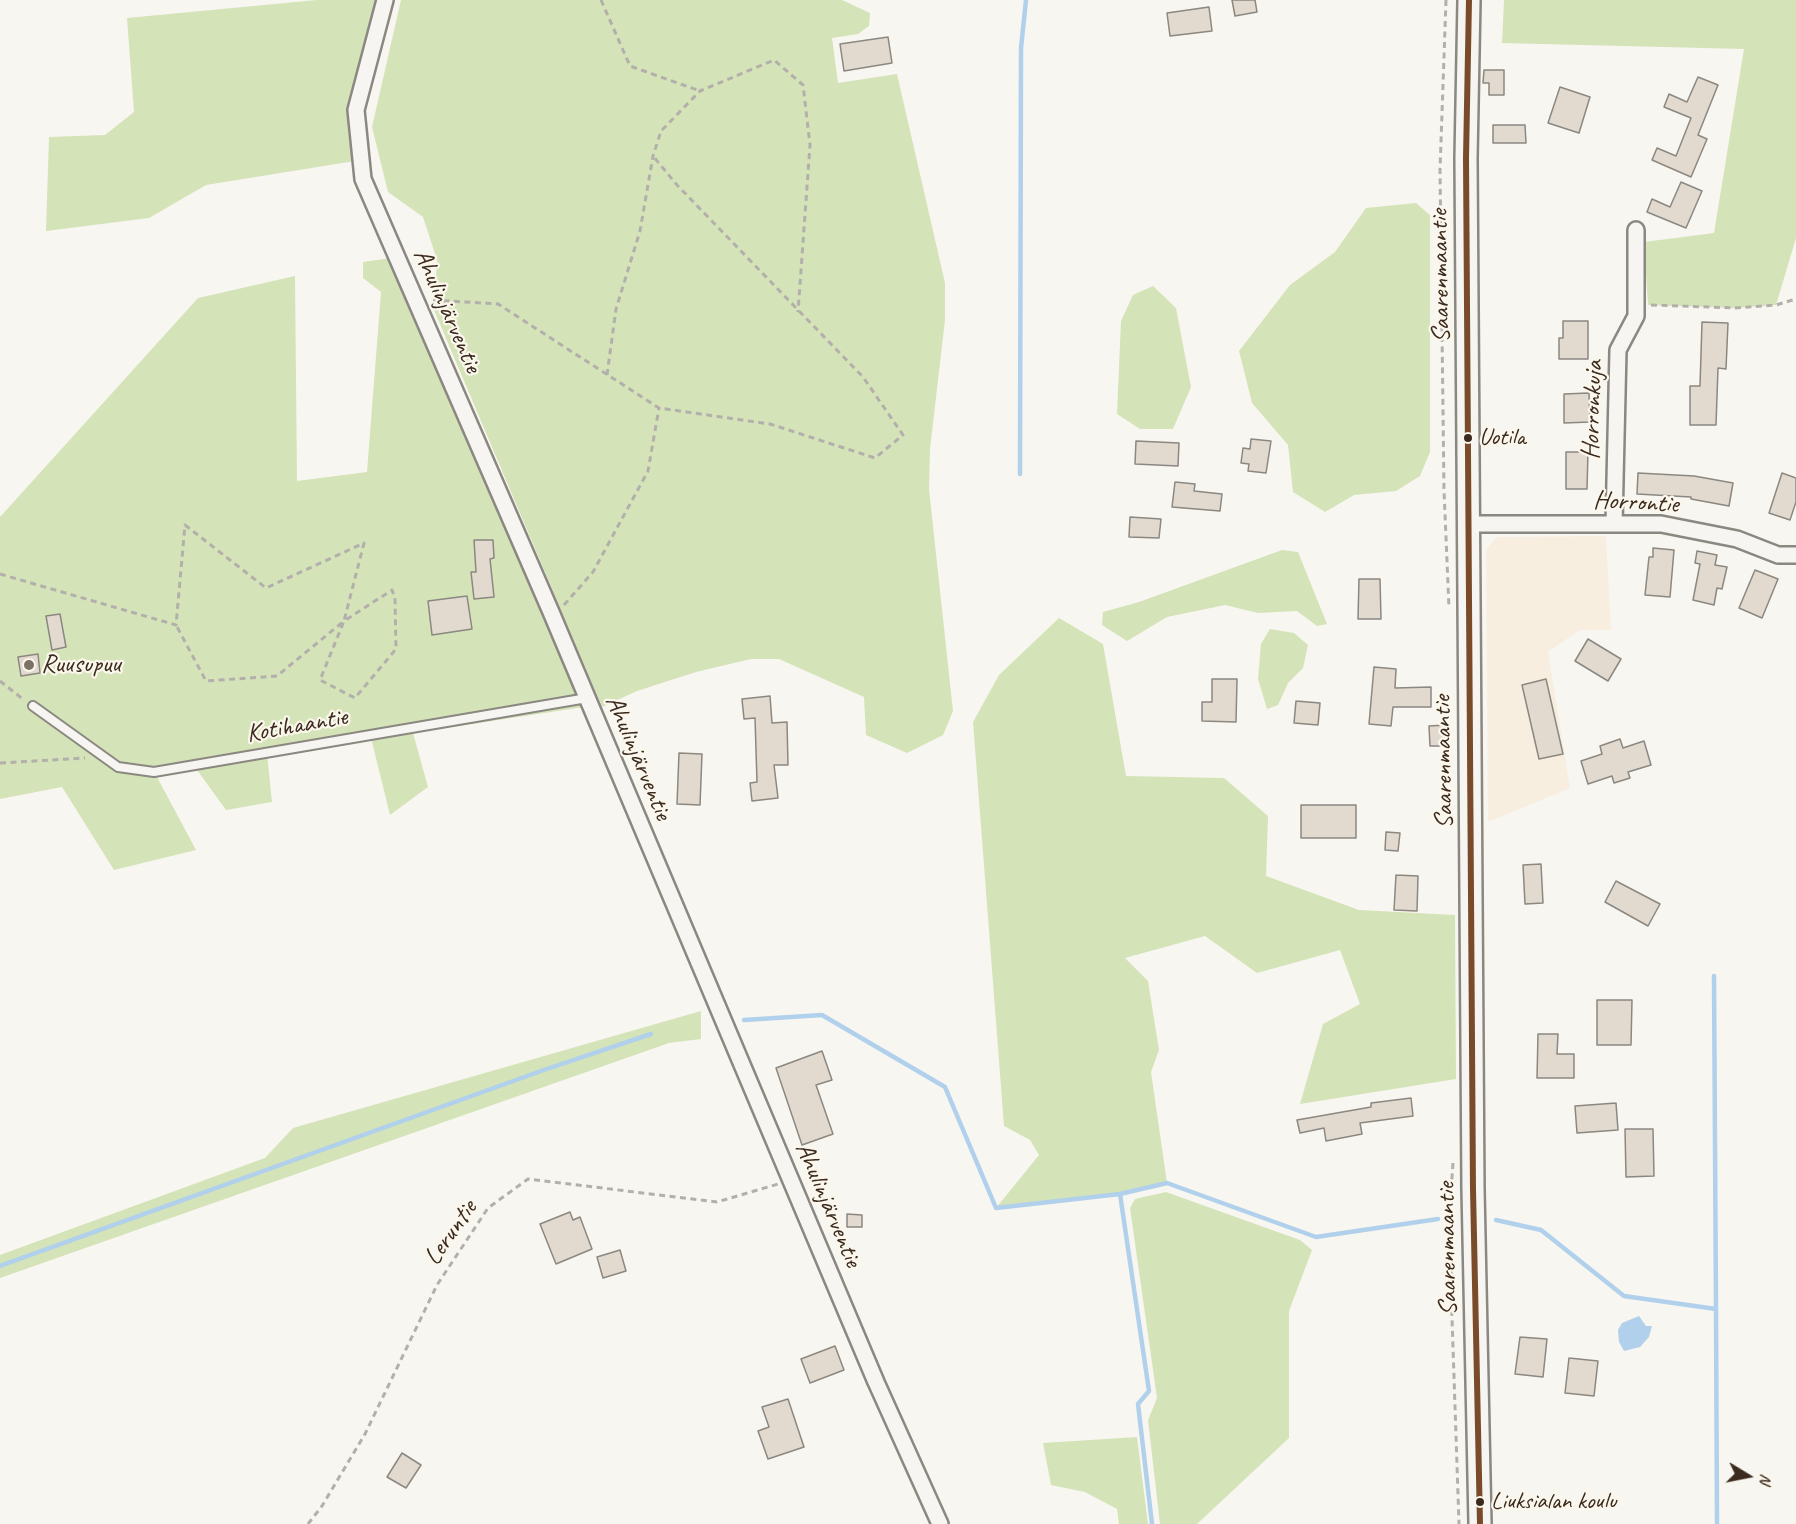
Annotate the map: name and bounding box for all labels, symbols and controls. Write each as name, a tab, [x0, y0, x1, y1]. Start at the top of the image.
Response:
street label: Saarenmaantie	[1424, 209, 1458, 343]
street label: Ahulinjärventie	[406, 244, 488, 378]
street label: Horronkuja	[1576, 360, 1610, 460]
place label: Uotila	[1479, 424, 1525, 452]
marker: Uotila	[1462, 432, 1474, 444]
street label: Horrontie	[1593, 485, 1679, 521]
place label: Ruusupuu	[41, 649, 121, 681]
marker: Ruusupuu	[22, 658, 36, 672]
street label: Ahulinjärventie	[598, 691, 678, 825]
street label: Saarenmaantie	[1427, 695, 1461, 829]
street label: Kotihaantie	[244, 702, 350, 750]
street label: Ahulinjärventie	[788, 1138, 868, 1272]
street label: Saarenmaantie	[1431, 1182, 1465, 1316]
street label: Leruntie	[418, 1195, 484, 1271]
north arrow	[1718, 1446, 1778, 1506]
text: N	[1755, 1473, 1776, 1486]
place label: Liuksialan koulu	[1491, 1488, 1616, 1516]
marker: Liuksialan koulu	[1474, 1496, 1486, 1508]

